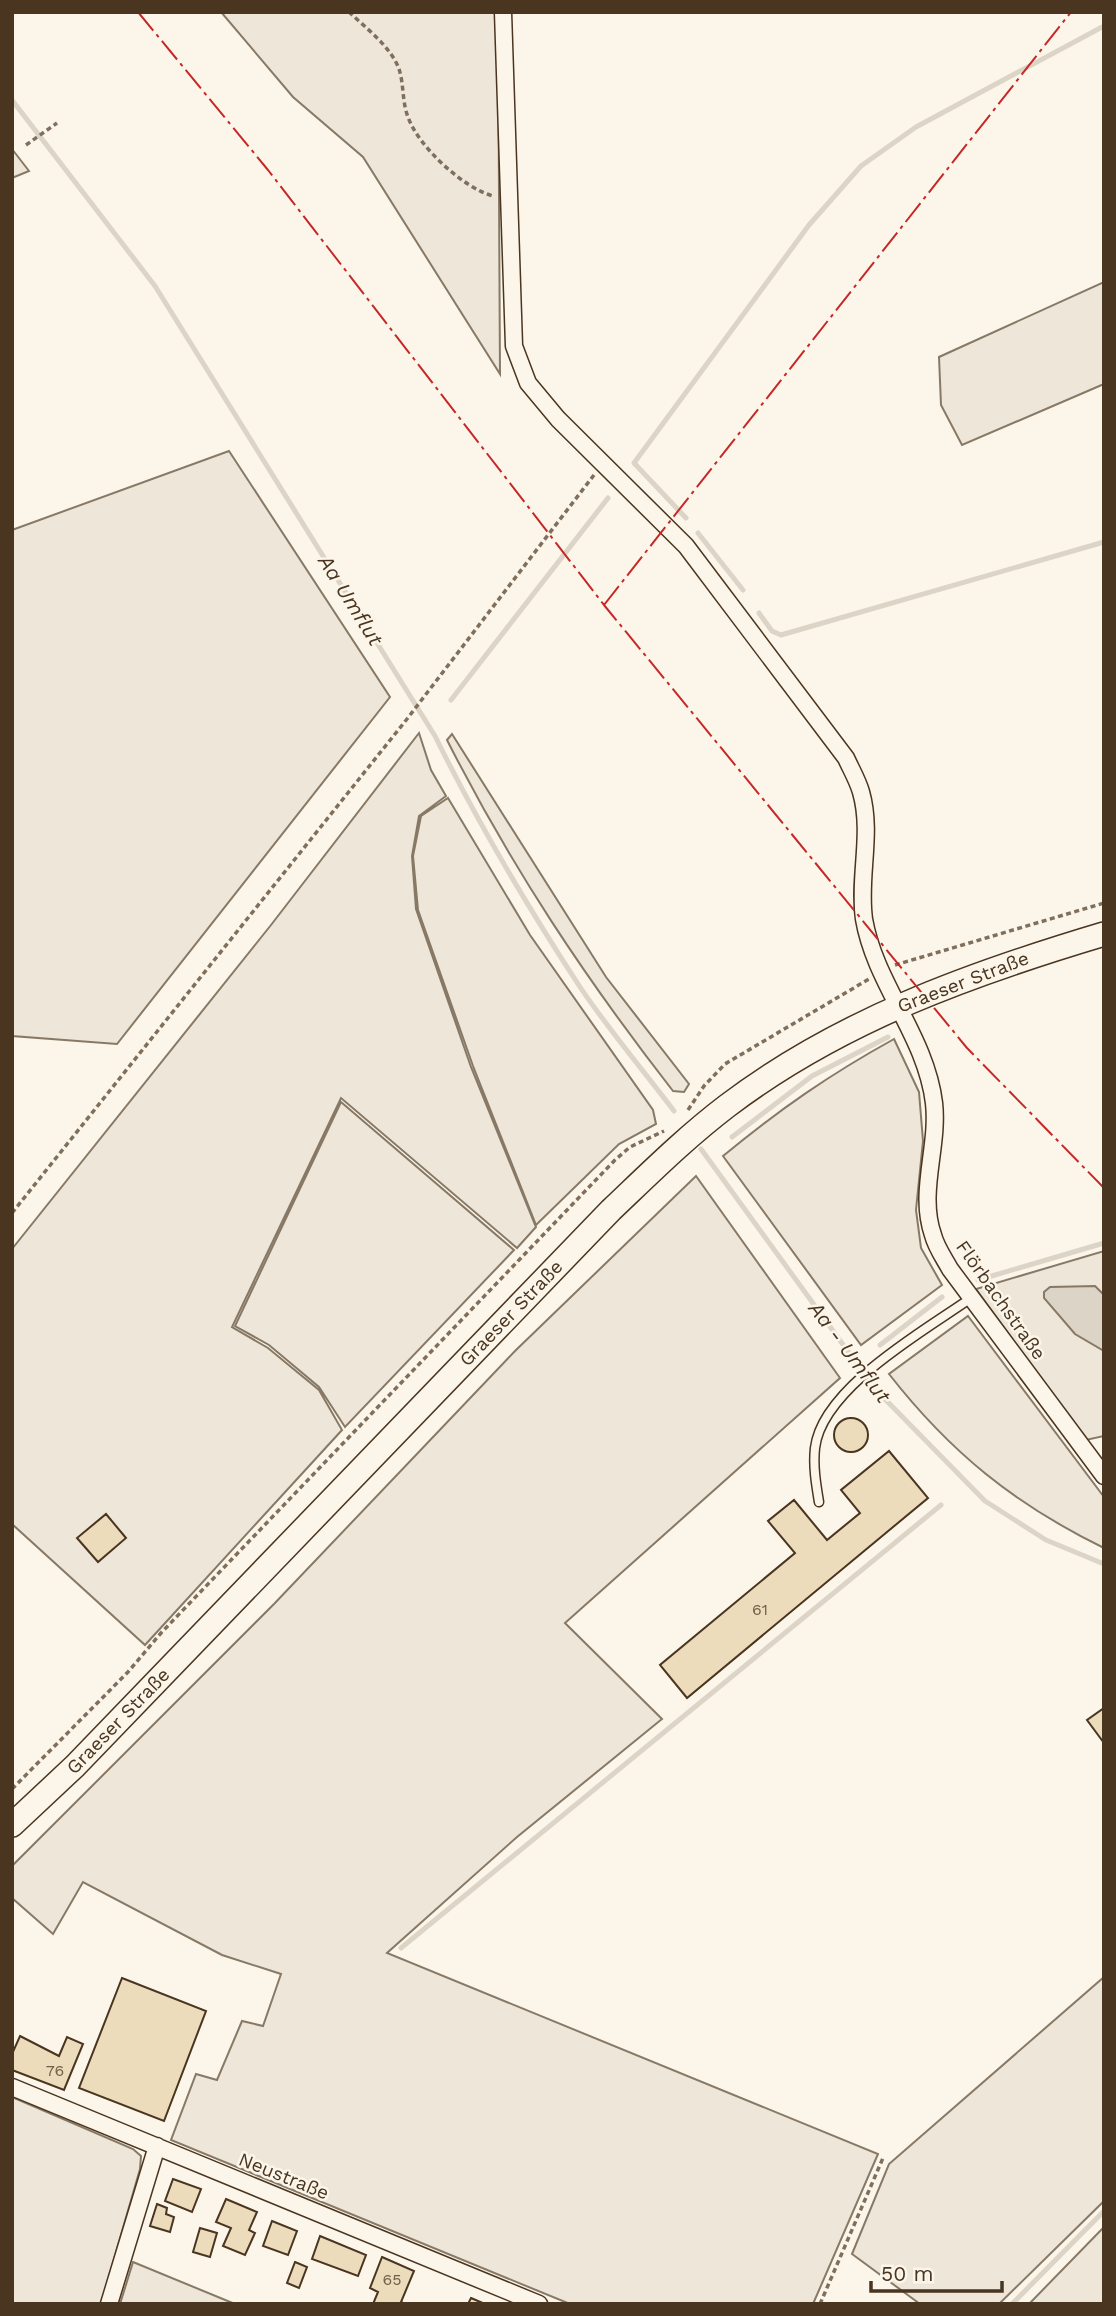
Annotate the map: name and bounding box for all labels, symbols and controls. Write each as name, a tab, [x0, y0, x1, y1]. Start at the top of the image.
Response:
water label: Aa Umflut	[313, 549, 389, 651]
street label: Graeser Straße	[894, 946, 1032, 1018]
street label: Flörbachstraße	[951, 1236, 1051, 1364]
street label: Graeser Straße	[455, 1255, 567, 1371]
water label: Aa - Umflut	[803, 1296, 897, 1408]
house number: 61	[752, 1600, 768, 1619]
street label: Graeser Straße	[62, 1663, 174, 1779]
house number: 76	[46, 2061, 64, 2080]
street label: Neustraße	[235, 2147, 333, 2205]
scale bar	[871, 2250, 1002, 2294]
text: 50 m	[881, 2261, 933, 2286]
house number: 65	[382, 2270, 402, 2289]

